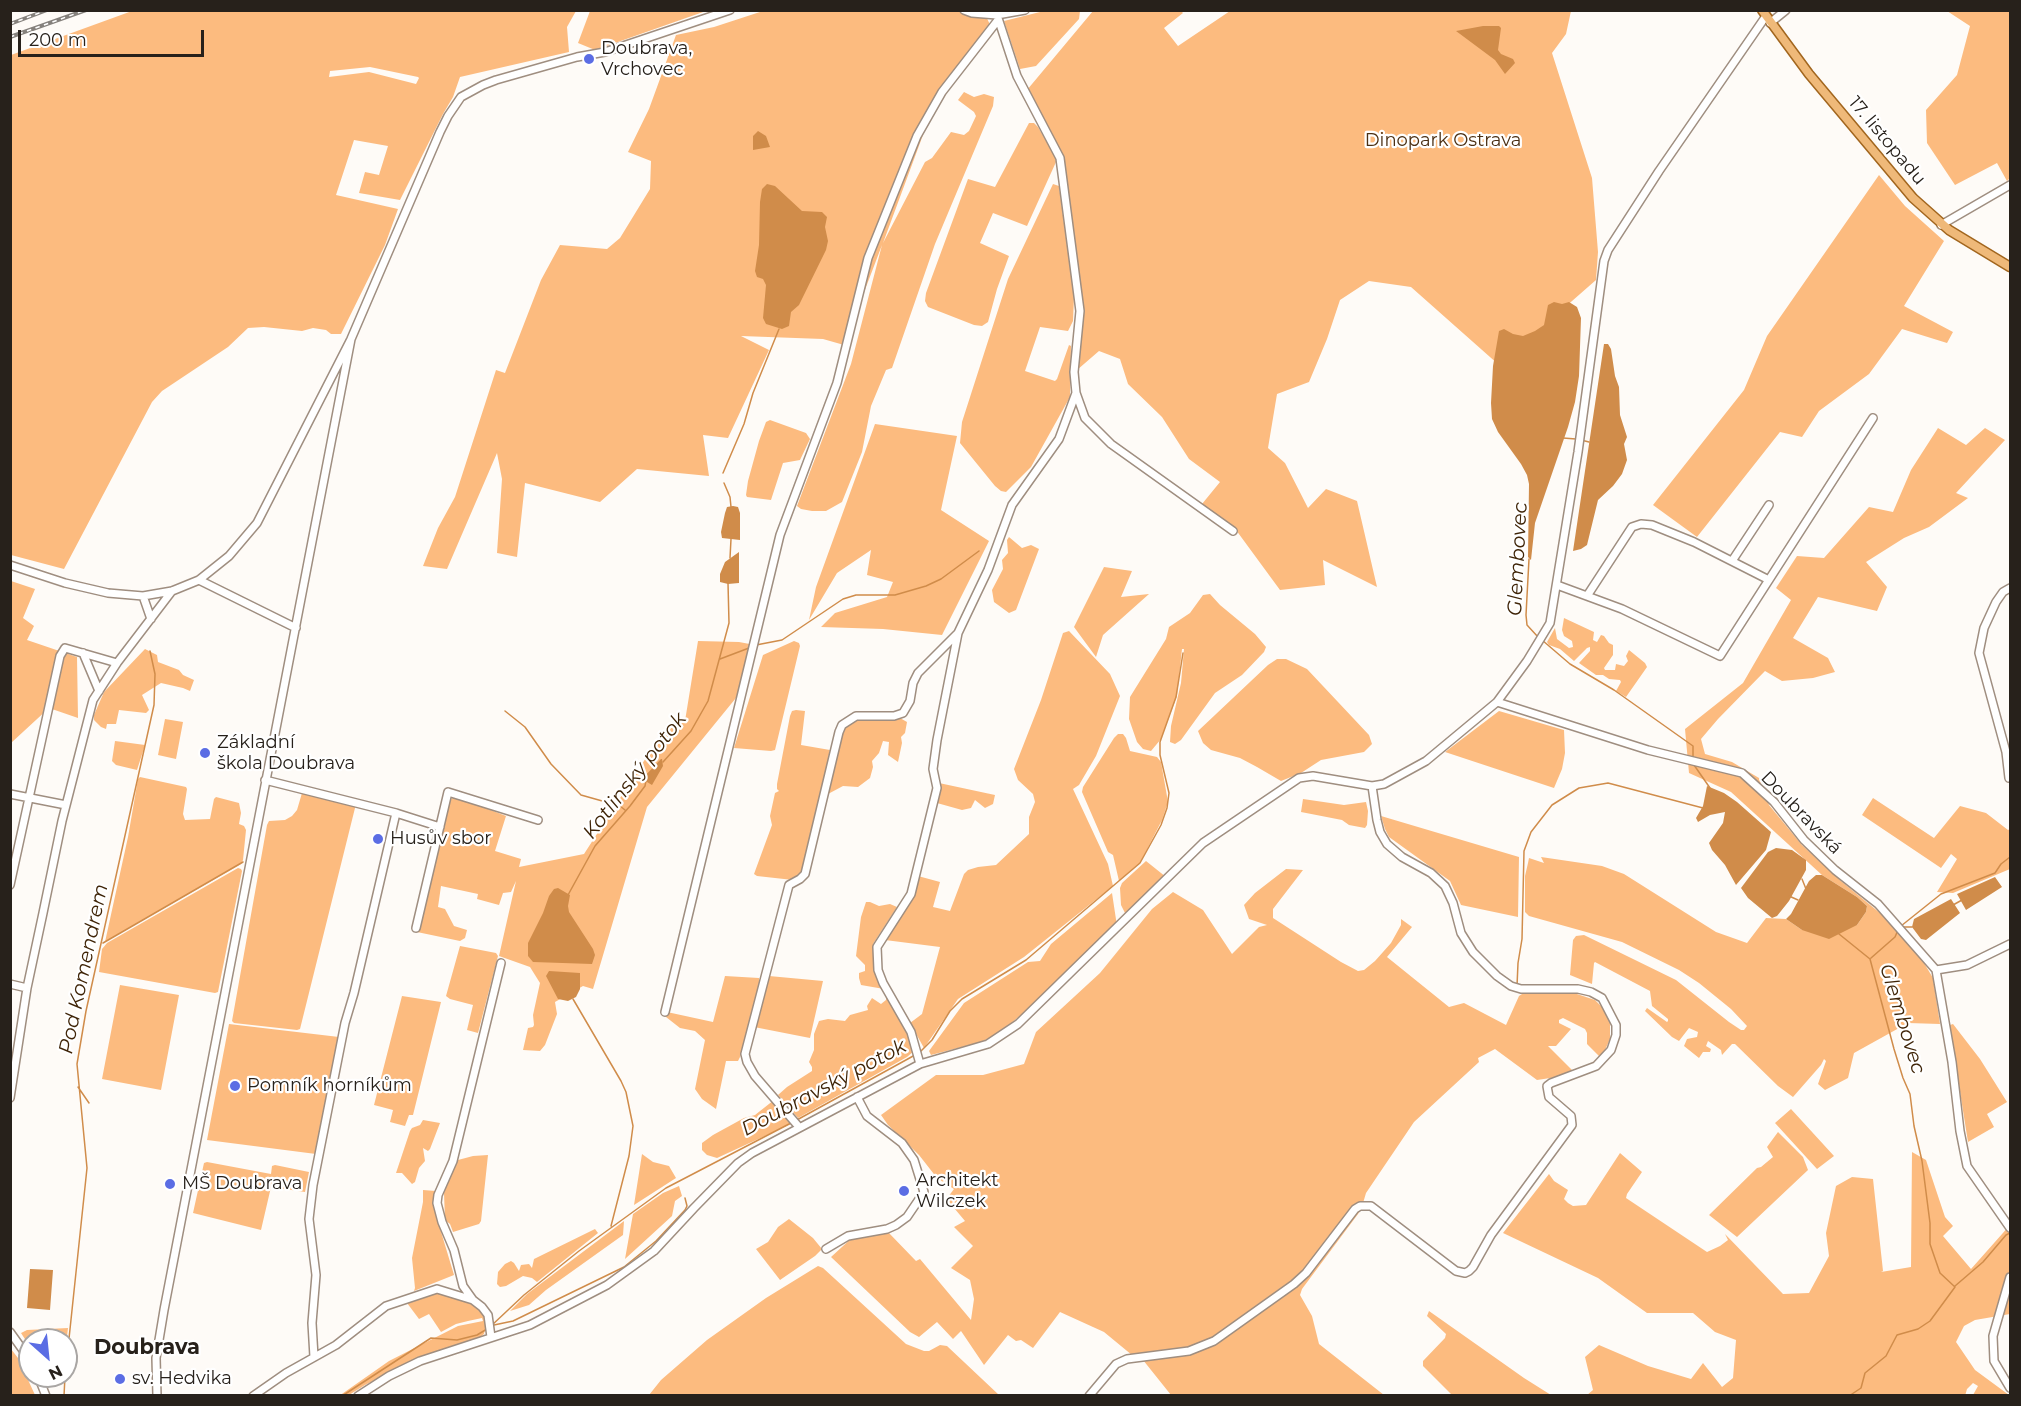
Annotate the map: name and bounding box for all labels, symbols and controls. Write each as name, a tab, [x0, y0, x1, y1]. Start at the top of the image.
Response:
scale bar	[21, 18, 207, 56]
text: 200 m	[29, 29, 87, 51]
place label: Doubrava, Vrchovec	[601, 38, 692, 80]
marker: Doubrava, Vrchovec	[582, 52, 596, 66]
street label: 17. listopadu	[1844, 93, 1930, 189]
park label: Dinopark Ostrava	[1365, 130, 1521, 152]
water label: Glembovec	[1503, 502, 1533, 616]
water label: Kotlinský potok	[578, 708, 692, 844]
place label: Základní škola Doubrava	[217, 732, 355, 774]
marker: Základní škola Doubrava	[198, 746, 212, 760]
street label: Doubravská	[1756, 767, 1846, 859]
place label: Husův sbor	[390, 828, 492, 850]
marker: Husův sbor	[371, 832, 385, 846]
water label: Pod Komendrem	[54, 882, 114, 1056]
water label: Glembovec	[1874, 961, 1930, 1077]
water label: Doubravský potok	[737, 1034, 911, 1142]
place label: Pomník horníkům	[247, 1075, 412, 1097]
marker: Pomník horníkům	[228, 1079, 242, 1093]
place label: Architekt Wilczek	[916, 1170, 999, 1212]
place label: MŠ Doubrava	[182, 1173, 302, 1195]
marker: MŠ Doubrava	[163, 1177, 177, 1191]
marker: Architekt Wilczek	[897, 1184, 911, 1198]
north arrow	[18, 1328, 78, 1388]
district label: Doubrava	[94, 1335, 200, 1361]
text: N	[45, 1361, 66, 1384]
place label: sv. Hedvika	[132, 1368, 232, 1390]
marker: sv. Hedvika	[113, 1372, 127, 1386]

